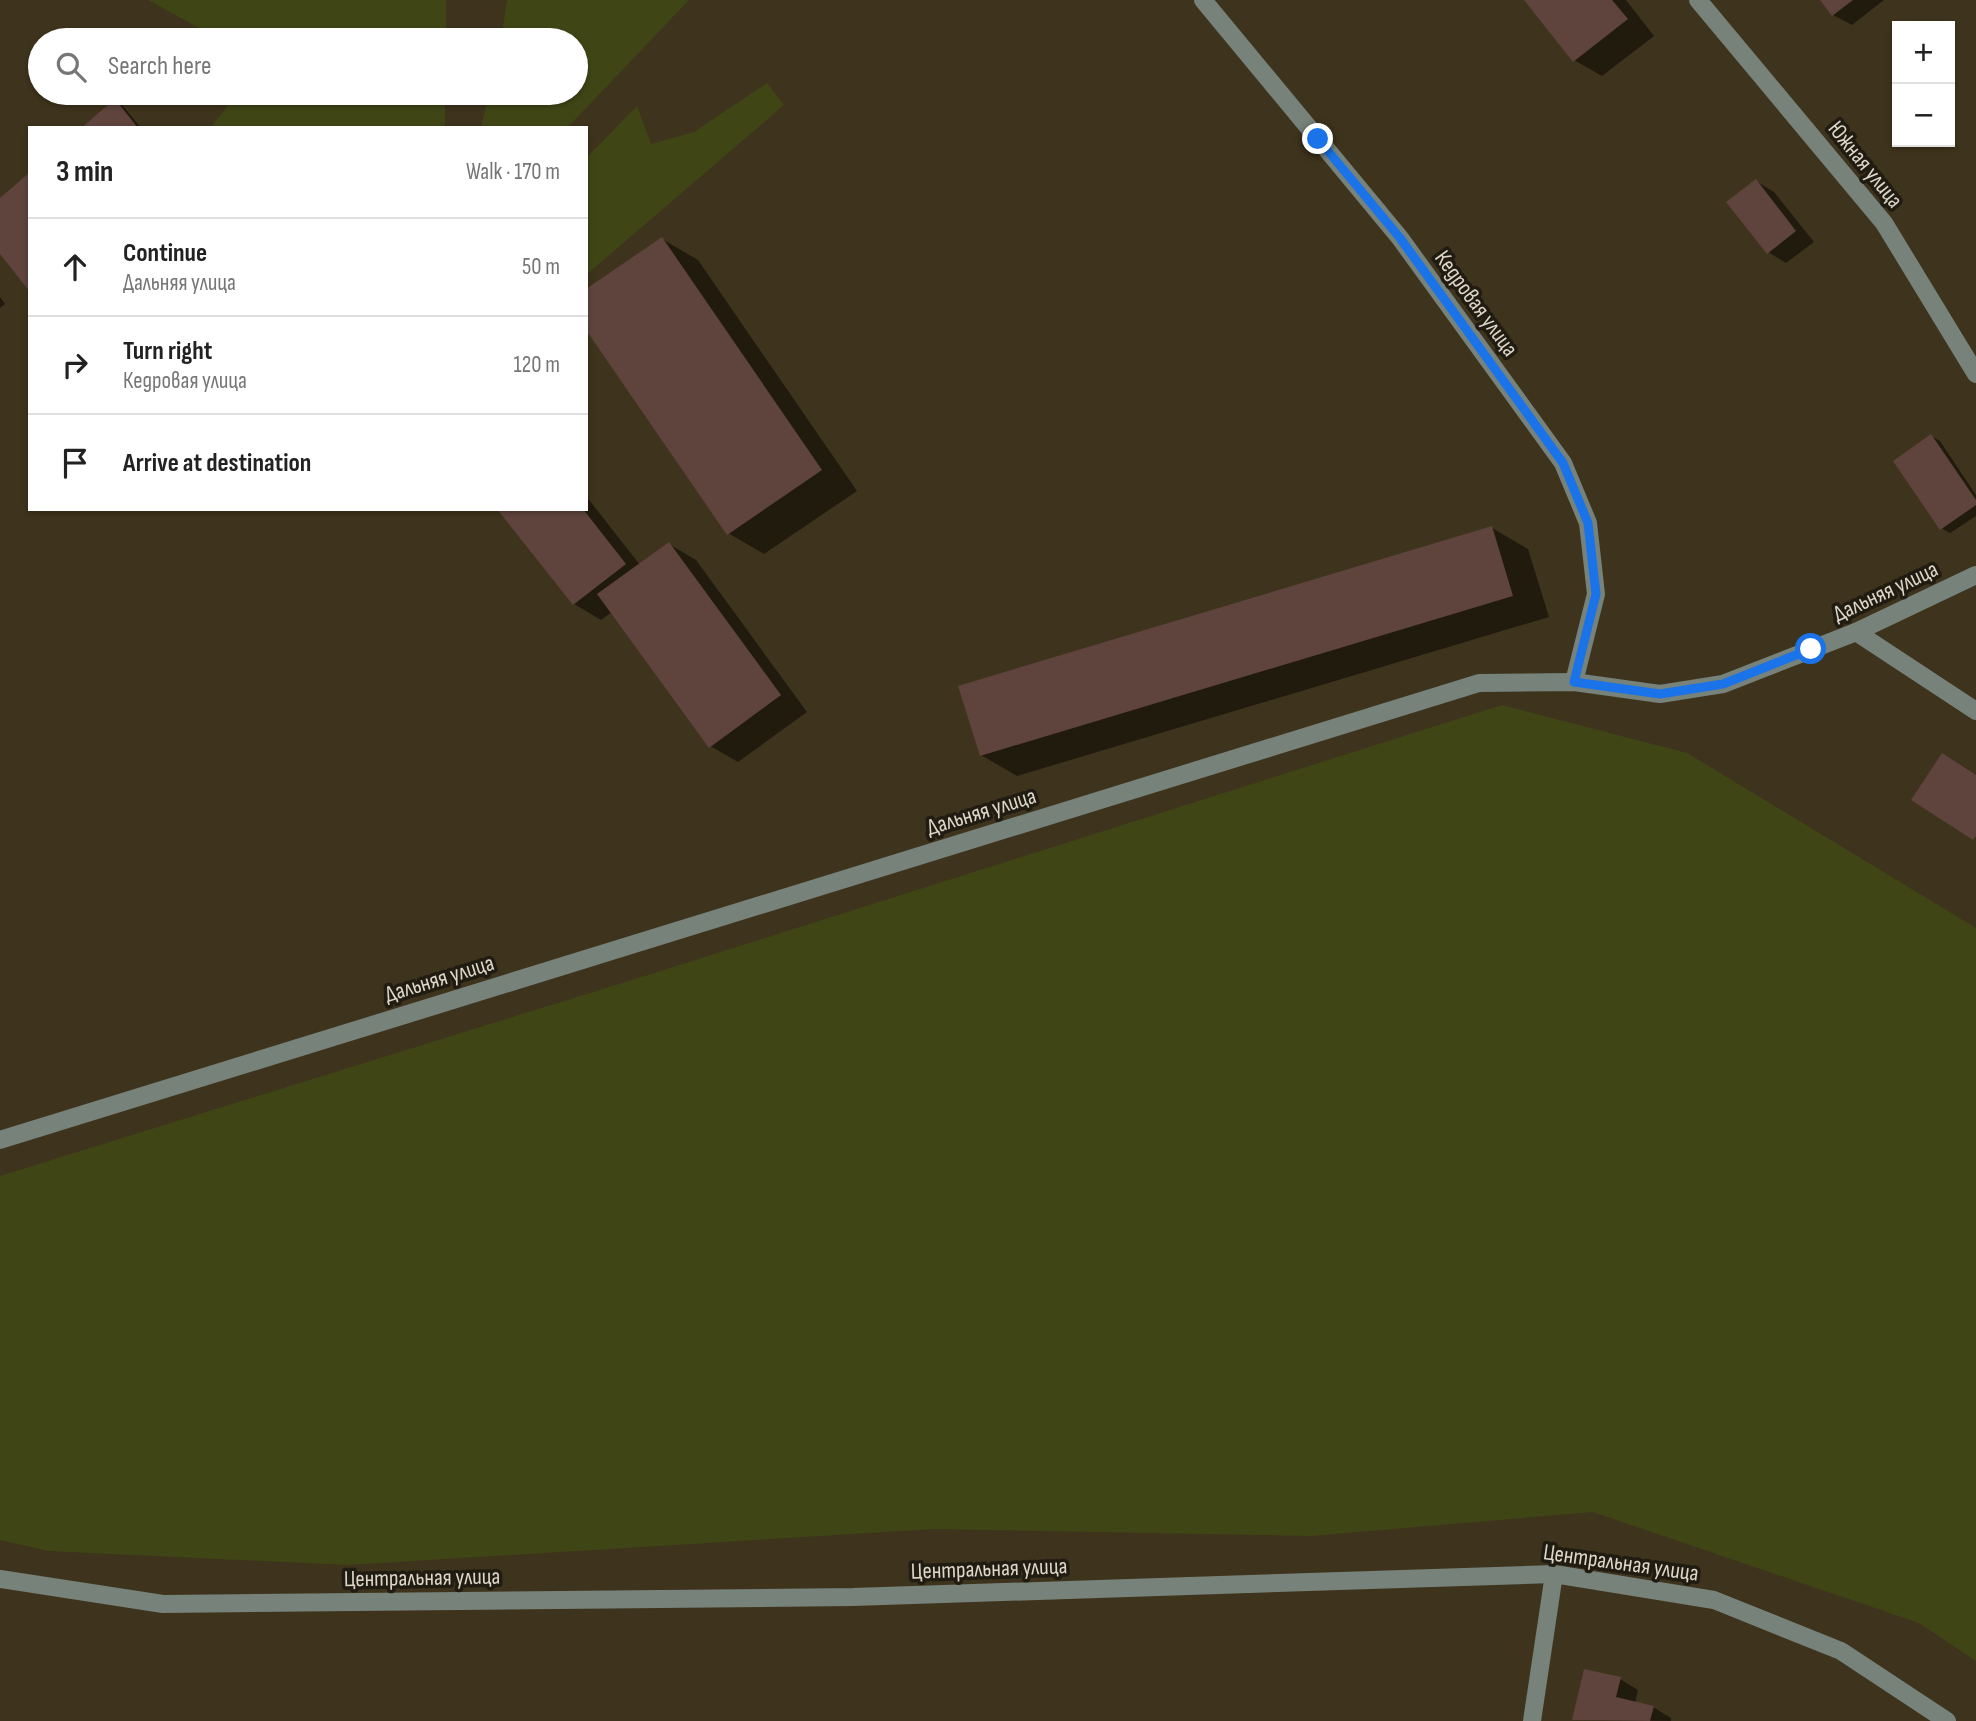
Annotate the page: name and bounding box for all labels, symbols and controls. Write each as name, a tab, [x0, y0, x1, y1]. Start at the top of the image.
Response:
map controls	[1892, 21, 1955, 147]
button: +	[1892, 21, 1955, 84]
search box	[28, 28, 588, 105]
icon: search	[52, 48, 90, 86]
text: Search here	[108, 51, 211, 82]
button: −	[1892, 84, 1955, 147]
street label: Южная улица	[1822, 115, 1909, 214]
route end	[1302, 123, 1333, 154]
text: 3 min	[56, 154, 113, 190]
text: Walk · 170 m	[466, 158, 560, 186]
text: Continue	[123, 238, 207, 269]
street label: Кедровая улица	[1428, 245, 1524, 362]
icon: ahead	[56, 248, 94, 286]
text: 50 m	[522, 253, 560, 281]
text: Дальняя улица	[123, 269, 236, 297]
text: Turn right	[123, 336, 212, 367]
icon: right	[56, 346, 94, 384]
text: 120 m	[514, 351, 560, 379]
text: Кедровая улица	[123, 367, 247, 395]
icon: arrive	[56, 444, 94, 482]
text: Arrive at destination	[123, 448, 311, 479]
street label: Дальняя улица	[1828, 555, 1943, 628]
route start	[1795, 633, 1826, 664]
street label: Дальняя улица	[923, 782, 1039, 842]
street label: Дальняя улица	[381, 949, 497, 1009]
street label: Центральная улица	[1541, 1538, 1700, 1588]
street label: Центральная улица	[910, 1552, 1068, 1586]
street label: Центральная улица	[344, 1563, 501, 1593]

